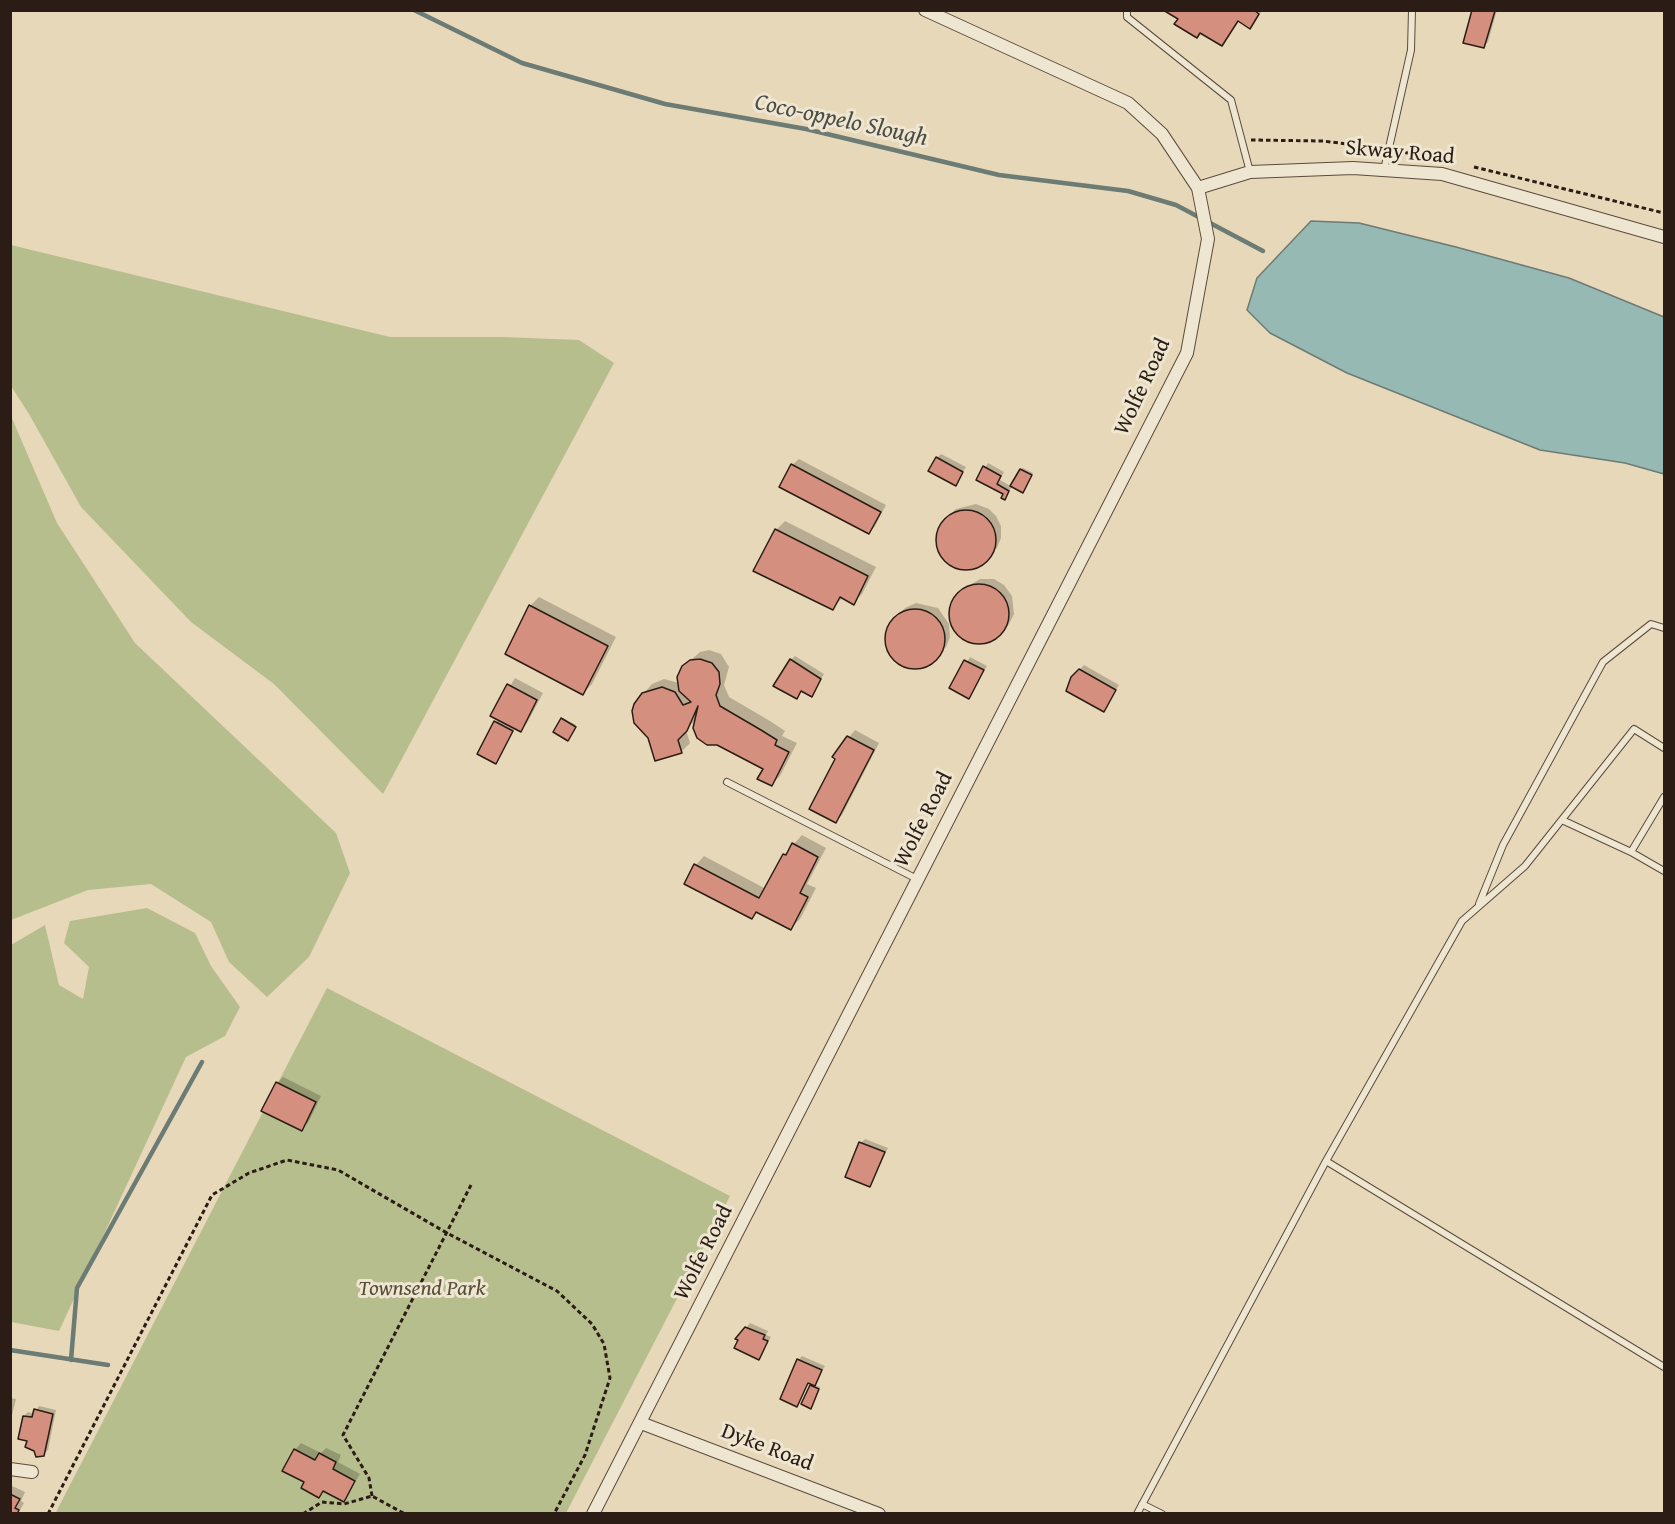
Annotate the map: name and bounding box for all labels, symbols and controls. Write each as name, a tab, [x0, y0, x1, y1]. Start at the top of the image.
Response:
water label: Coco-oppelo Slough	[752, 89, 930, 153]
street label: Skway Road	[1344, 135, 1456, 171]
street label: Wolfe Road	[1109, 335, 1177, 439]
street label: Wolfe Road	[889, 768, 959, 872]
street label: Wolfe Road	[669, 1201, 739, 1305]
park label: Townsend Park	[358, 1276, 486, 1302]
street label: Dyke Road	[717, 1418, 817, 1478]

